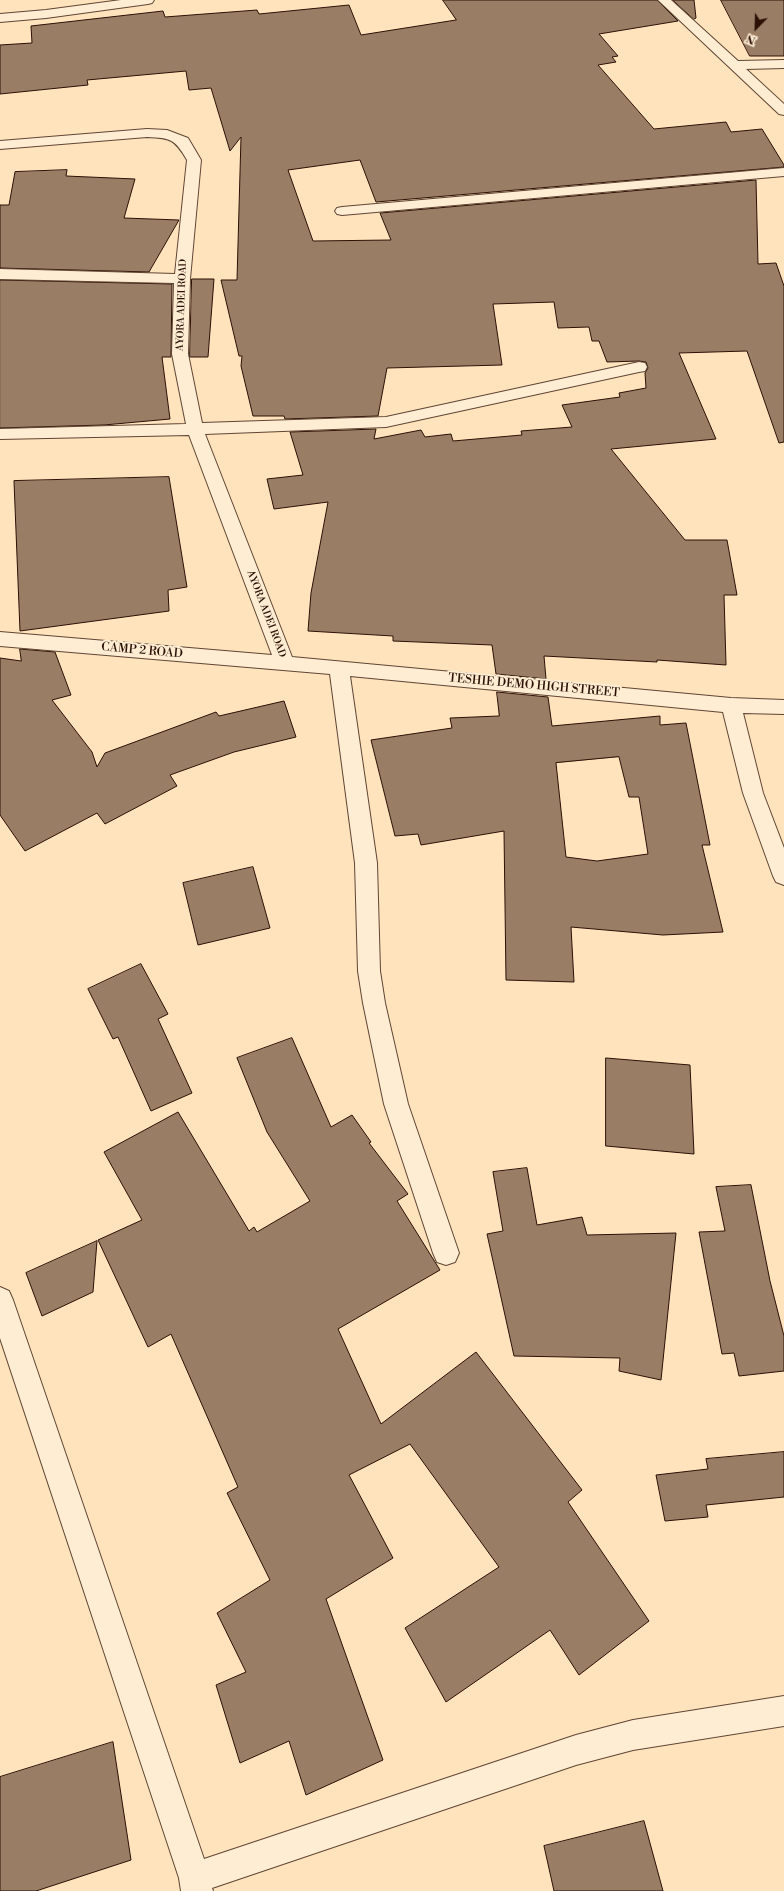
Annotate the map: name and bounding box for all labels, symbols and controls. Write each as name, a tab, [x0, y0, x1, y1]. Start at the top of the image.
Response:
north arrow	[736, 8, 776, 48]
text: N	[745, 31, 758, 47]
street label: AYORA ADEI ROAD	[174, 259, 190, 351]
street label: AYORA ADEI ROAD	[244, 569, 288, 659]
street label: CAMP 2 ROAD	[101, 640, 183, 662]
street label: TESHIE DEMO HIGH STREET	[448, 671, 620, 701]

